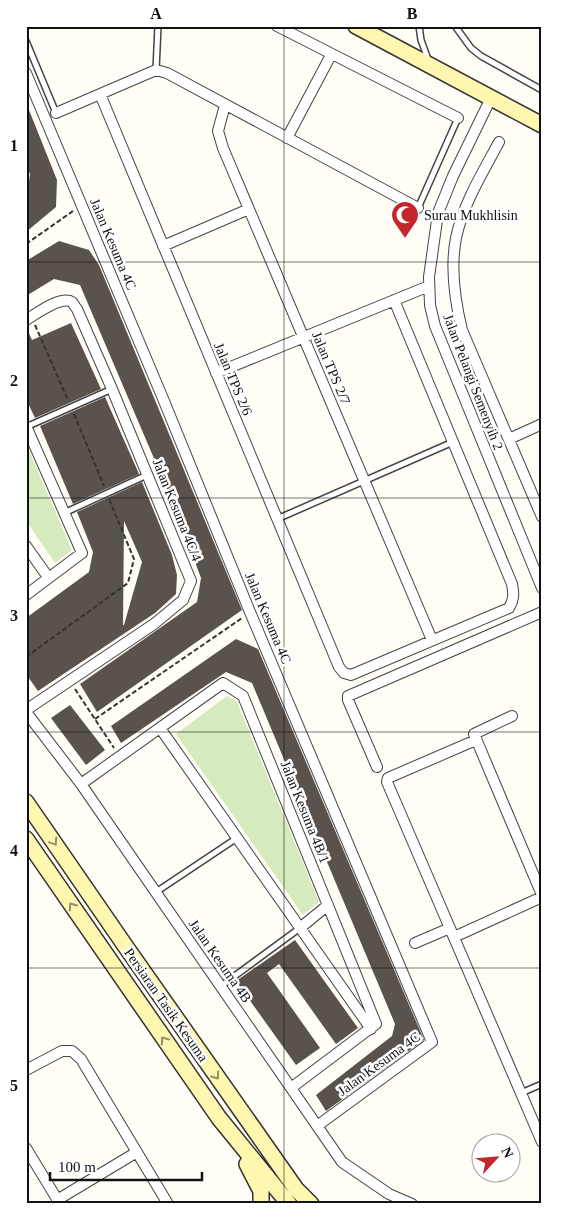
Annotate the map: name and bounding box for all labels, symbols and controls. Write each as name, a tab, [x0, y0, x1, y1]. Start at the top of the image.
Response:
text: A	[150, 5, 162, 22]
text: B	[407, 5, 418, 22]
text: 1	[10, 137, 18, 154]
street label: Jalan Kesuma 4C	[87, 196, 139, 292]
mosque icon: Surau Mukhlisin	[390, 200, 420, 239]
place label: Surau Mukhlisin	[424, 208, 518, 223]
street label: Jalan Pelangi Semenyih 2	[440, 312, 506, 452]
street label: Jalan TPS 2/7	[309, 329, 353, 407]
street label: Jalan TPS 2/6	[211, 340, 255, 418]
text: 2	[10, 372, 18, 389]
street label: Jalan Kesuma 4C/4	[150, 457, 204, 563]
street label: Jalan Kesuma 4C	[242, 570, 294, 666]
text: 3	[10, 607, 18, 624]
street label: Jalan Kesuma 4B/1	[278, 759, 332, 865]
one-way arrow	[48, 836, 57, 846]
text: 4	[10, 842, 18, 859]
one-way arrow	[69, 902, 78, 912]
street label: Jalan Kesuma 4B	[186, 917, 254, 1005]
street label: Persiaran Tasik Kesuma	[121, 945, 211, 1065]
street label: Jalan Kesuma 4C	[335, 1029, 423, 1099]
one-way arrow	[161, 1036, 170, 1045]
one-way arrow	[211, 1070, 219, 1079]
text: 5	[10, 1077, 18, 1094]
north arrow	[470, 1132, 520, 1182]
text: N	[498, 1145, 516, 1160]
scale bar	[50, 1150, 202, 1182]
text: 100 m	[58, 1159, 96, 1175]

